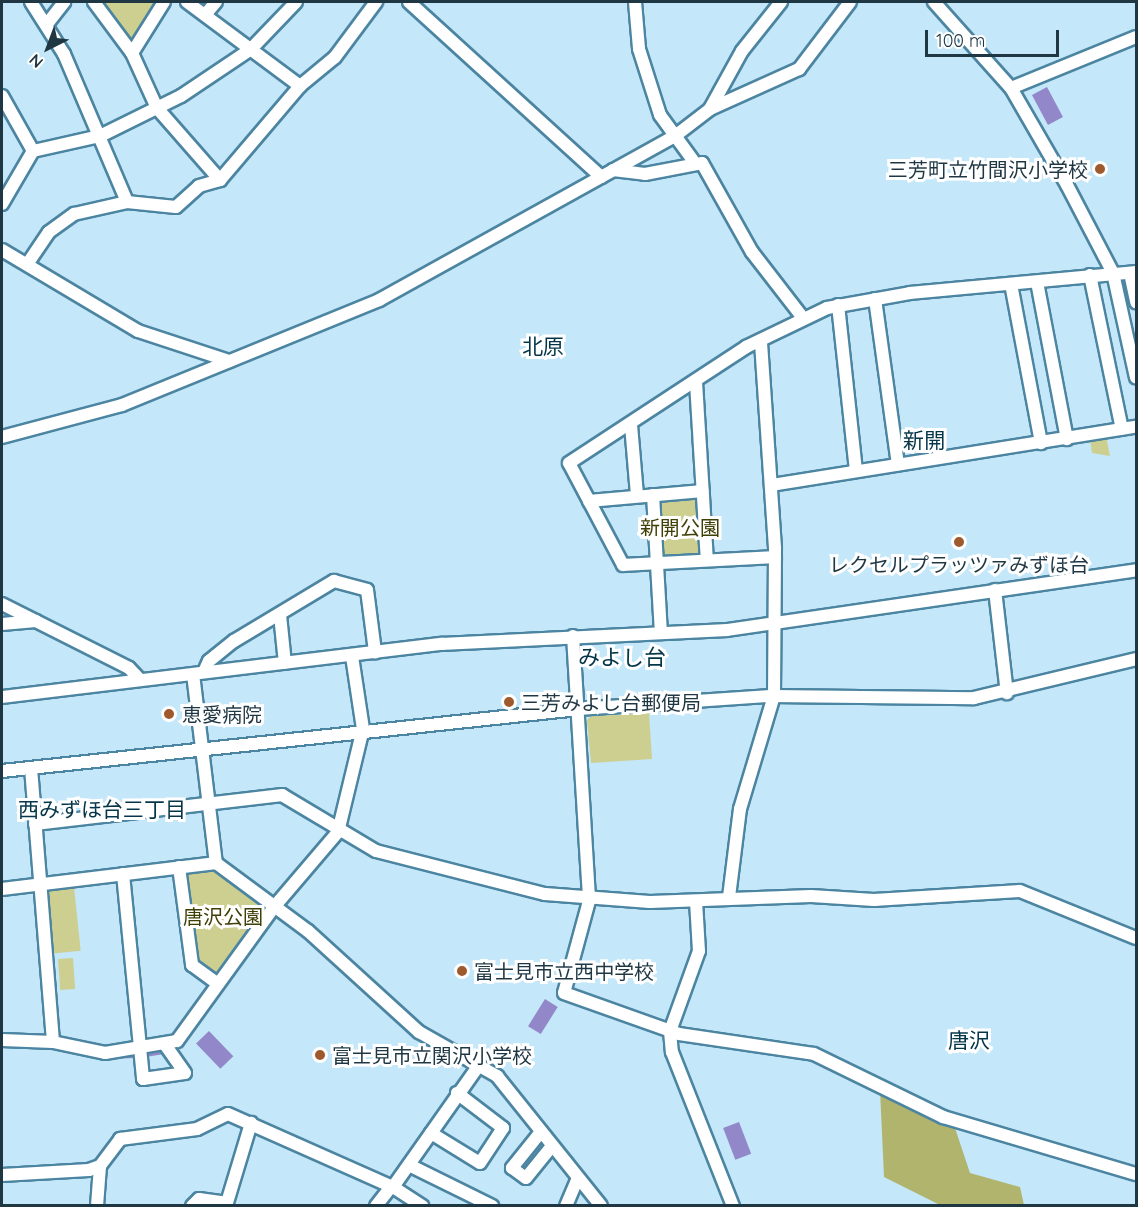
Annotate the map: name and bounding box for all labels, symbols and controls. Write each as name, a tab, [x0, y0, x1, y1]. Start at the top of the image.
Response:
north arrow	[18, 18, 78, 78]
scale bar	[928, 18, 1062, 56]
text: 100 m	[936, 29, 985, 52]
text: N	[25, 50, 47, 73]
place label: 三芳町立竹間沢小学校	[888, 157, 1088, 181]
marker: 三芳町立竹間沢小学校	[1093, 162, 1107, 176]
district label: 北原	[522, 333, 564, 359]
district label: 新開	[903, 427, 945, 453]
park label: 新開公園	[640, 515, 720, 539]
marker: レクセルプラッツァみずほ台	[952, 535, 966, 549]
place label: レクセルプラッツァみずほ台	[829, 552, 1089, 576]
district label: みよし台	[578, 645, 666, 671]
place label: 三芳みよし台郵便局	[521, 690, 701, 714]
marker: 三芳みよし台郵便局	[502, 695, 516, 709]
place label: 恵愛病院	[182, 702, 262, 726]
marker: 恵愛病院	[160, 705, 178, 723]
district label: 西みずほ台三丁目	[18, 796, 186, 822]
park label: 唐沢公園	[183, 904, 263, 928]
place label: 富士見市立西中学校	[474, 959, 654, 983]
marker: 富士見市立西中学校	[455, 964, 469, 978]
district label: 唐沢	[948, 1027, 990, 1053]
place label: 富士見市立関沢小学校	[332, 1043, 532, 1067]
marker: 富士見市立関沢小学校	[313, 1048, 327, 1062]

